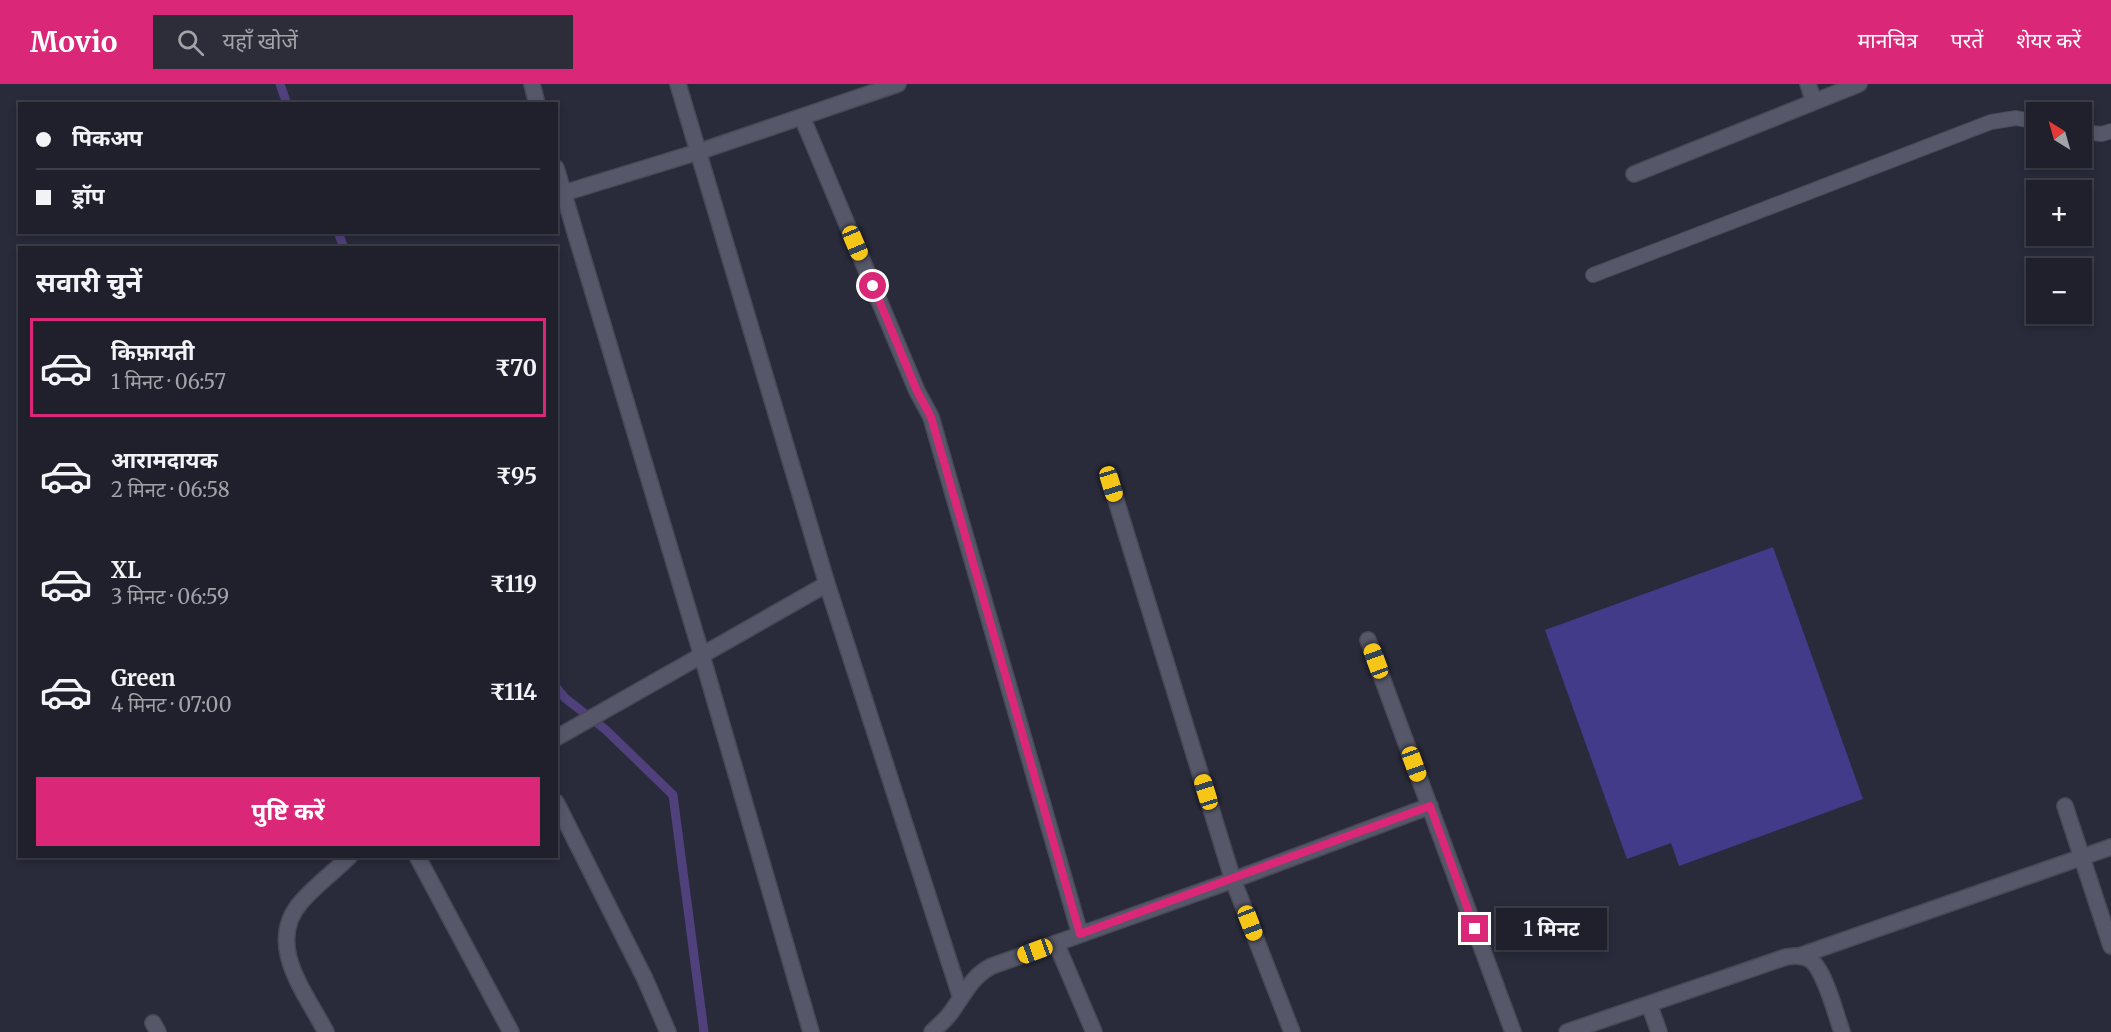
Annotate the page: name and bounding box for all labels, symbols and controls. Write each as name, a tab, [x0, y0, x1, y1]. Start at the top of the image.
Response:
search box	[153, 15, 573, 69]
text: Movio	[30, 24, 117, 60]
icon: search	[174, 26, 207, 59]
text: यहाँ खोजें	[222, 27, 298, 55]
text: मानचित्र	[1858, 27, 1918, 54]
text: परतें	[1951, 27, 1983, 54]
text: शेयर करें	[2016, 27, 2081, 54]
north arrow	[2026, 102, 2092, 168]
map controls	[2026, 102, 2092, 324]
text: पिकअप	[72, 124, 143, 152]
button: +	[2026, 180, 2092, 246]
text: ड्रॉप	[72, 182, 105, 210]
car	[840, 223, 870, 263]
button: −	[2026, 258, 2092, 324]
text: सवारी चुनें	[36, 265, 142, 299]
route start	[859, 272, 886, 299]
text: किफ़ायती	[111, 338, 195, 366]
icon: car	[39, 341, 93, 395]
text: ₹70	[495, 354, 537, 382]
text: 1 मिनट · 06:57	[111, 369, 226, 394]
text: आरामदायक	[111, 446, 218, 474]
icon: car	[39, 449, 93, 503]
text: ₹95	[496, 462, 537, 490]
car	[1097, 464, 1125, 504]
text: 2 मिनट · 06:58	[111, 477, 230, 502]
text: XL	[111, 556, 141, 584]
icon: car	[39, 557, 93, 611]
text: ₹119	[490, 570, 537, 598]
text: 3 मिनट · 06:59	[111, 584, 229, 609]
car	[1361, 641, 1391, 681]
text: Green	[111, 664, 175, 692]
icon: car	[39, 665, 93, 719]
text: ₹114	[489, 678, 537, 706]
text: 4 मिनट · 07:00	[111, 692, 232, 717]
car	[1399, 744, 1429, 784]
car	[1192, 772, 1220, 812]
button: पुष्टि करें	[36, 777, 540, 846]
car	[1235, 903, 1265, 943]
callout: 1 मिनट	[1496, 908, 1607, 950]
route end	[1461, 915, 1488, 942]
text: 1 मिनट	[1524, 916, 1580, 941]
car	[1015, 936, 1055, 966]

